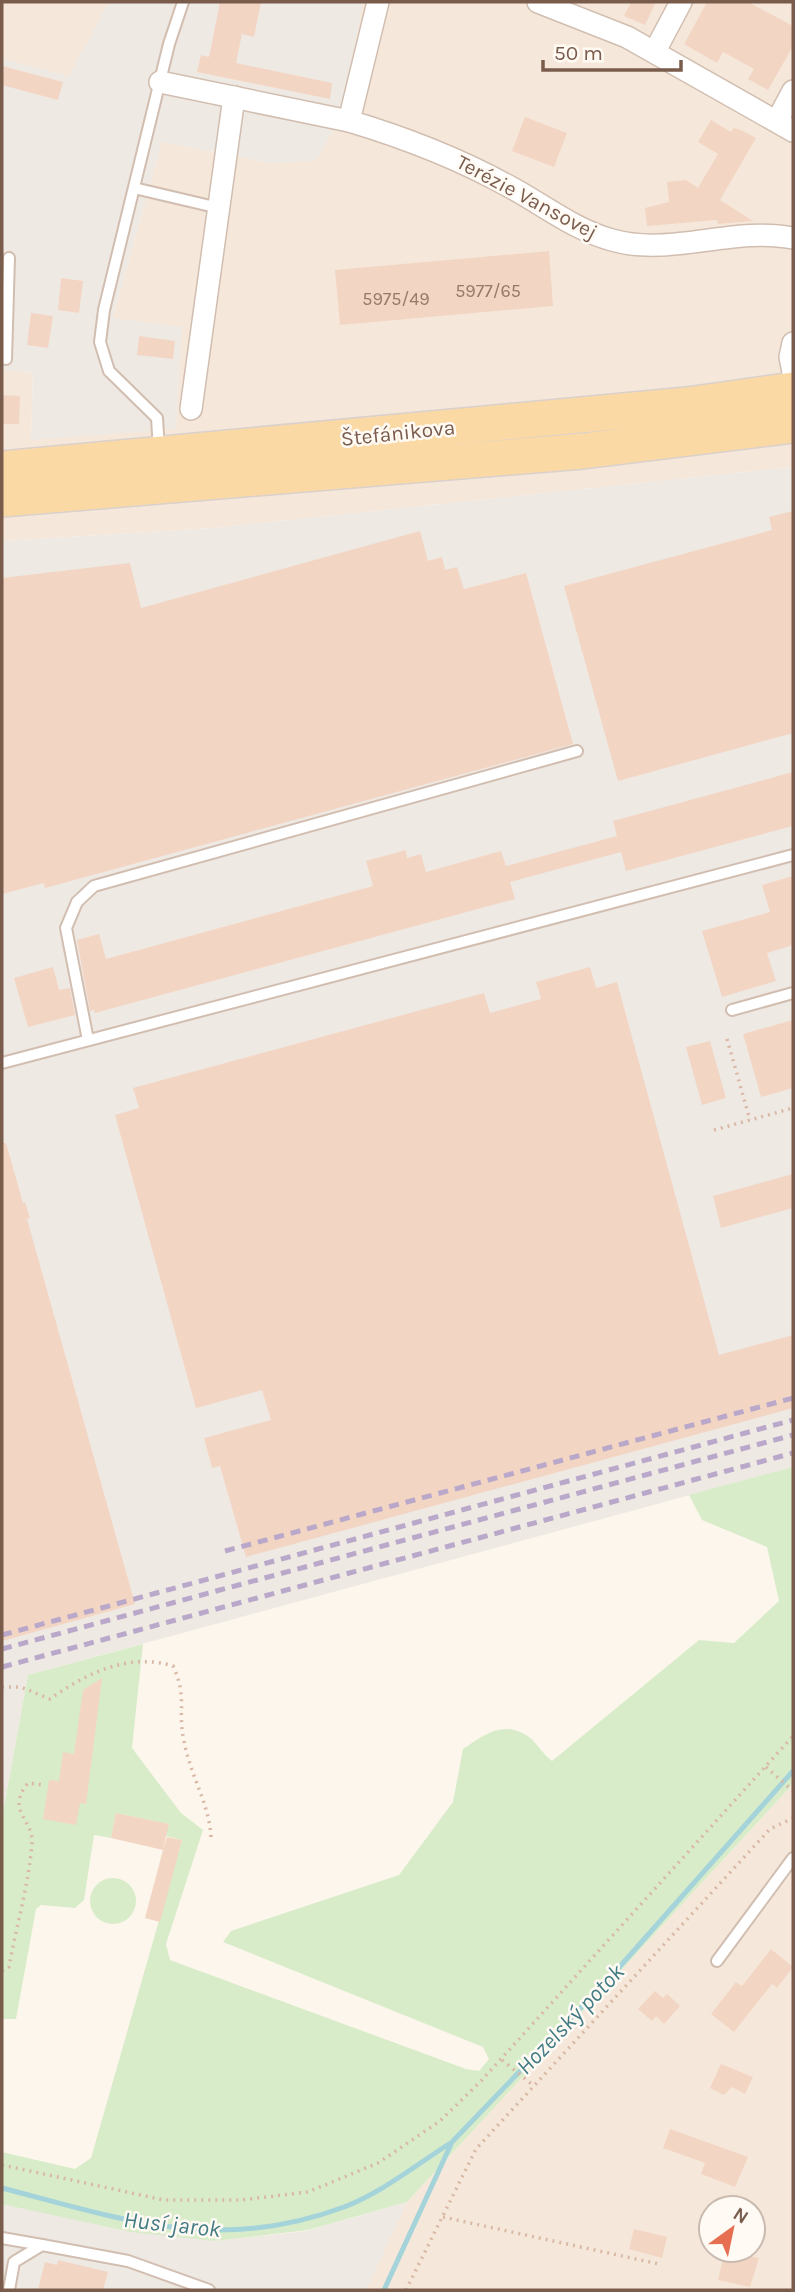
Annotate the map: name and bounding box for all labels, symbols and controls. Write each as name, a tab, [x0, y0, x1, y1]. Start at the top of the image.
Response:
scale bar	[543, 28, 681, 72]
text: 50 m	[554, 41, 603, 65]
street label: Terézie Vansovej	[453, 150, 601, 244]
house number: 5977/65	[455, 280, 521, 302]
house number: 5975/49	[362, 288, 430, 310]
street label: Štefánikova	[340, 415, 456, 451]
water label: Hozelský potok	[511, 1958, 630, 2080]
north arrow	[697, 2194, 767, 2264]
text: N	[729, 2203, 752, 2229]
water label: Husí jarok	[122, 2206, 222, 2243]

